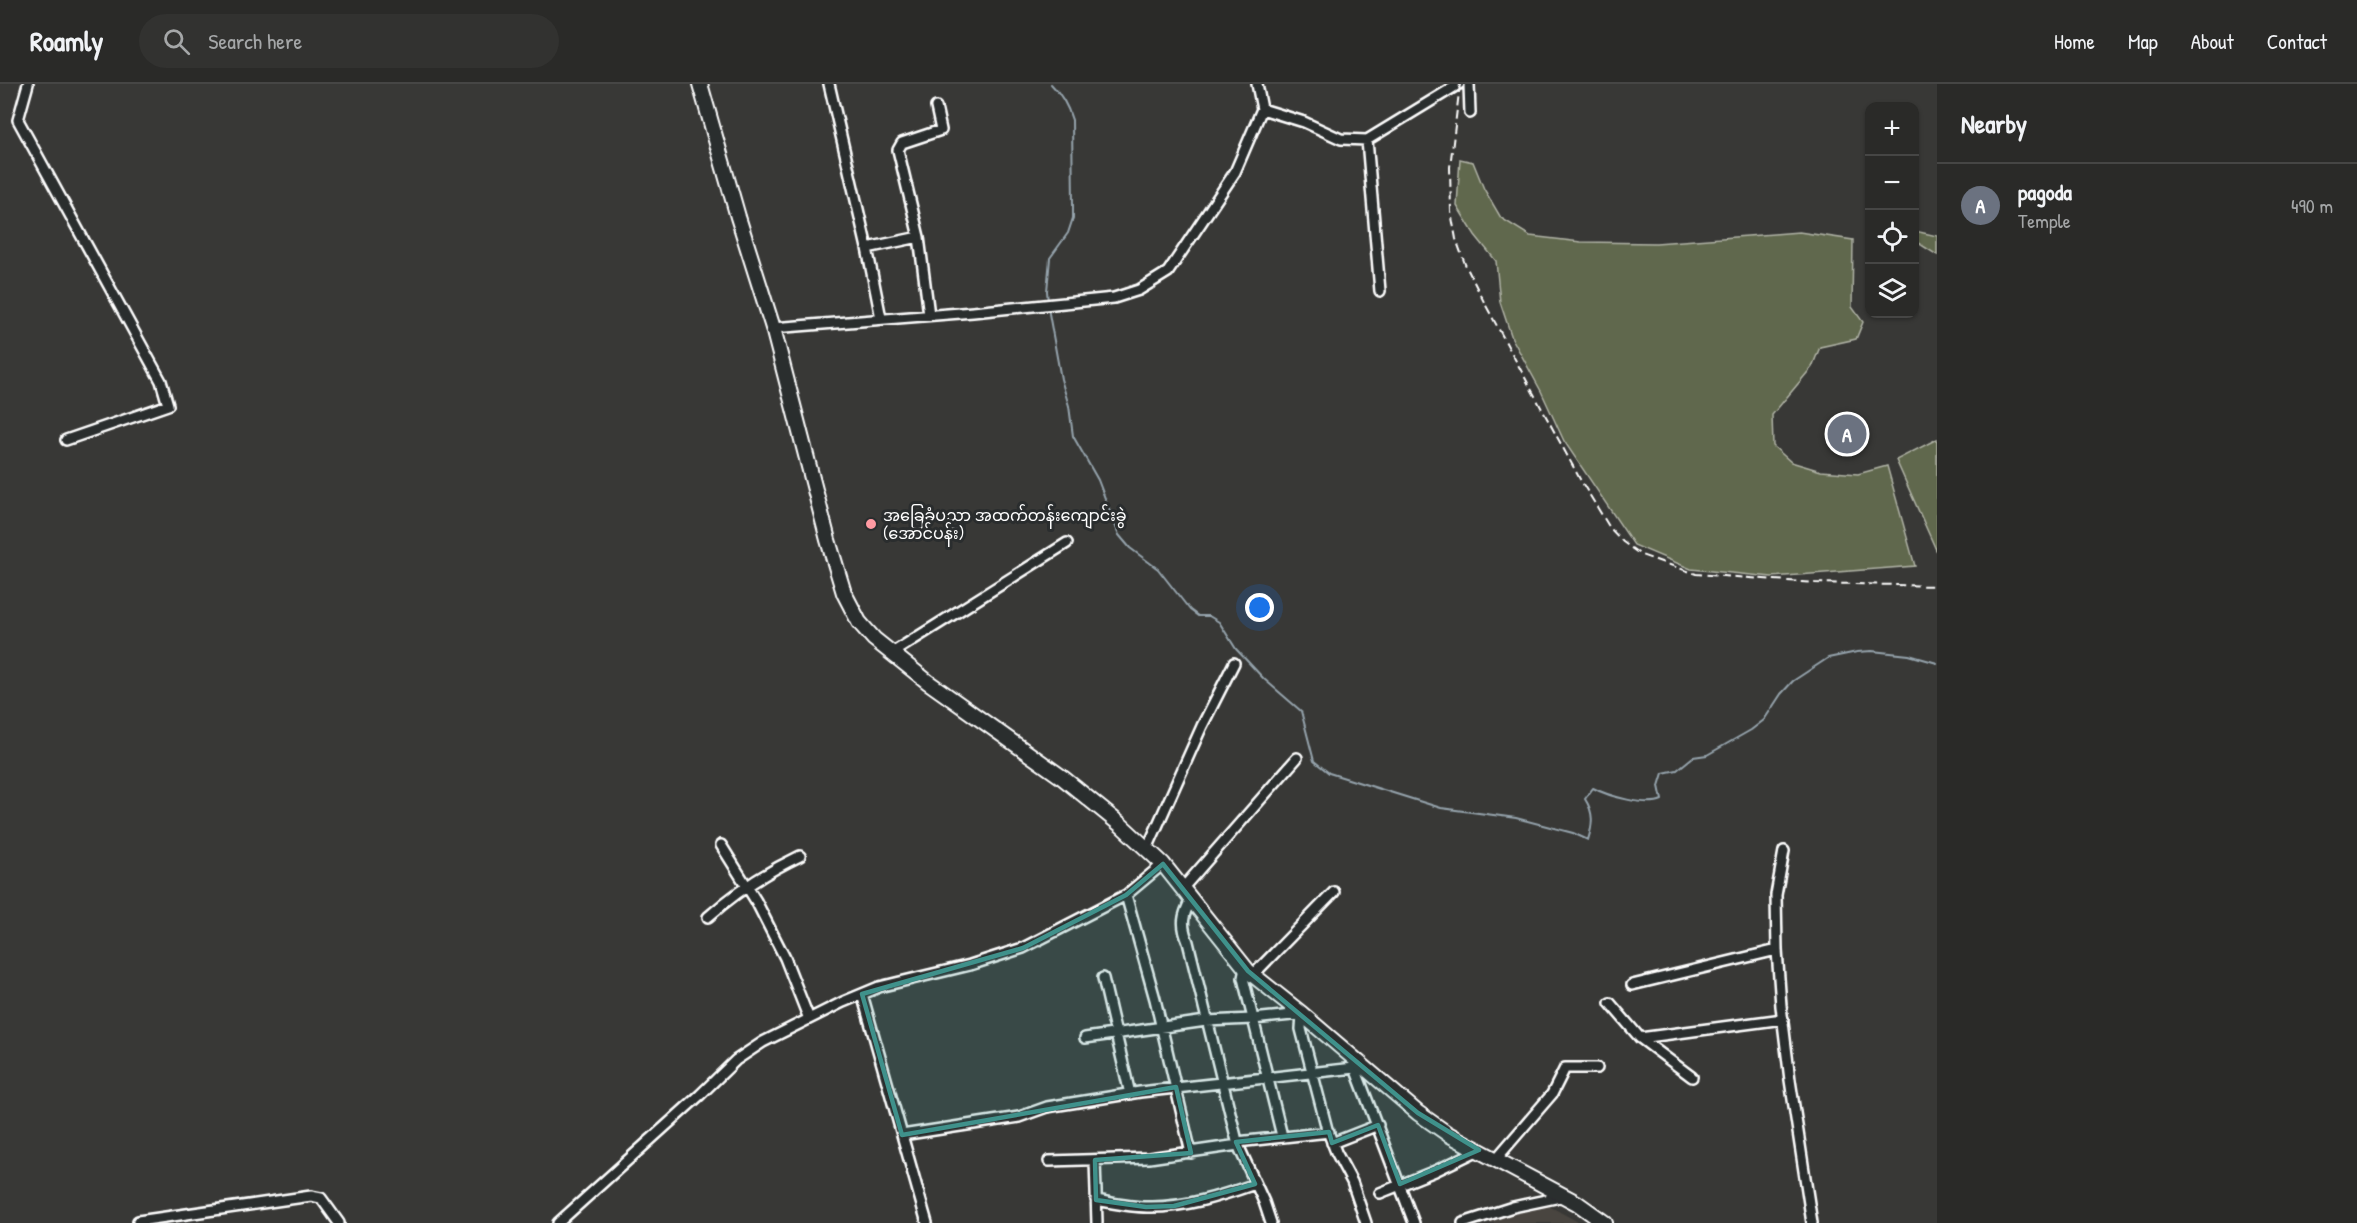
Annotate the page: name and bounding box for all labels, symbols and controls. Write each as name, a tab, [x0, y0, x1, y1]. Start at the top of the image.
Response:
search box	[139, 14, 559, 68]
text: Roamly	[30, 22, 103, 60]
icon: search	[160, 25, 193, 58]
text: Search here	[208, 26, 302, 56]
text: Home	[2054, 27, 2095, 56]
text: Map	[2128, 27, 2158, 56]
text: About	[2191, 27, 2234, 56]
text: Contact	[2267, 27, 2327, 56]
map controls	[1865, 102, 1919, 318]
button: +	[1865, 102, 1919, 156]
text: Nearby	[1961, 106, 2027, 141]
button: −	[1865, 156, 1919, 210]
text: pagoda	[2018, 177, 2072, 207]
text: A	[1976, 192, 1985, 219]
text: 490 m	[2291, 192, 2333, 219]
text: Temple	[2018, 207, 2071, 234]
button: locate	[1865, 210, 1919, 264]
button: layers	[1865, 264, 1919, 318]
pin: A	[1828, 412, 1866, 456]
place label: အခြေခံပညာ အထက်တန်းကျောင်းခွဲ (အောင်ပန်း)	[883, 504, 1127, 547]
marker: အခြေခံပညာ အထက်တန်းကျောင်းခွဲ (အောင်ပန်း)	[864, 517, 878, 531]
your location	[1245, 593, 1274, 622]

